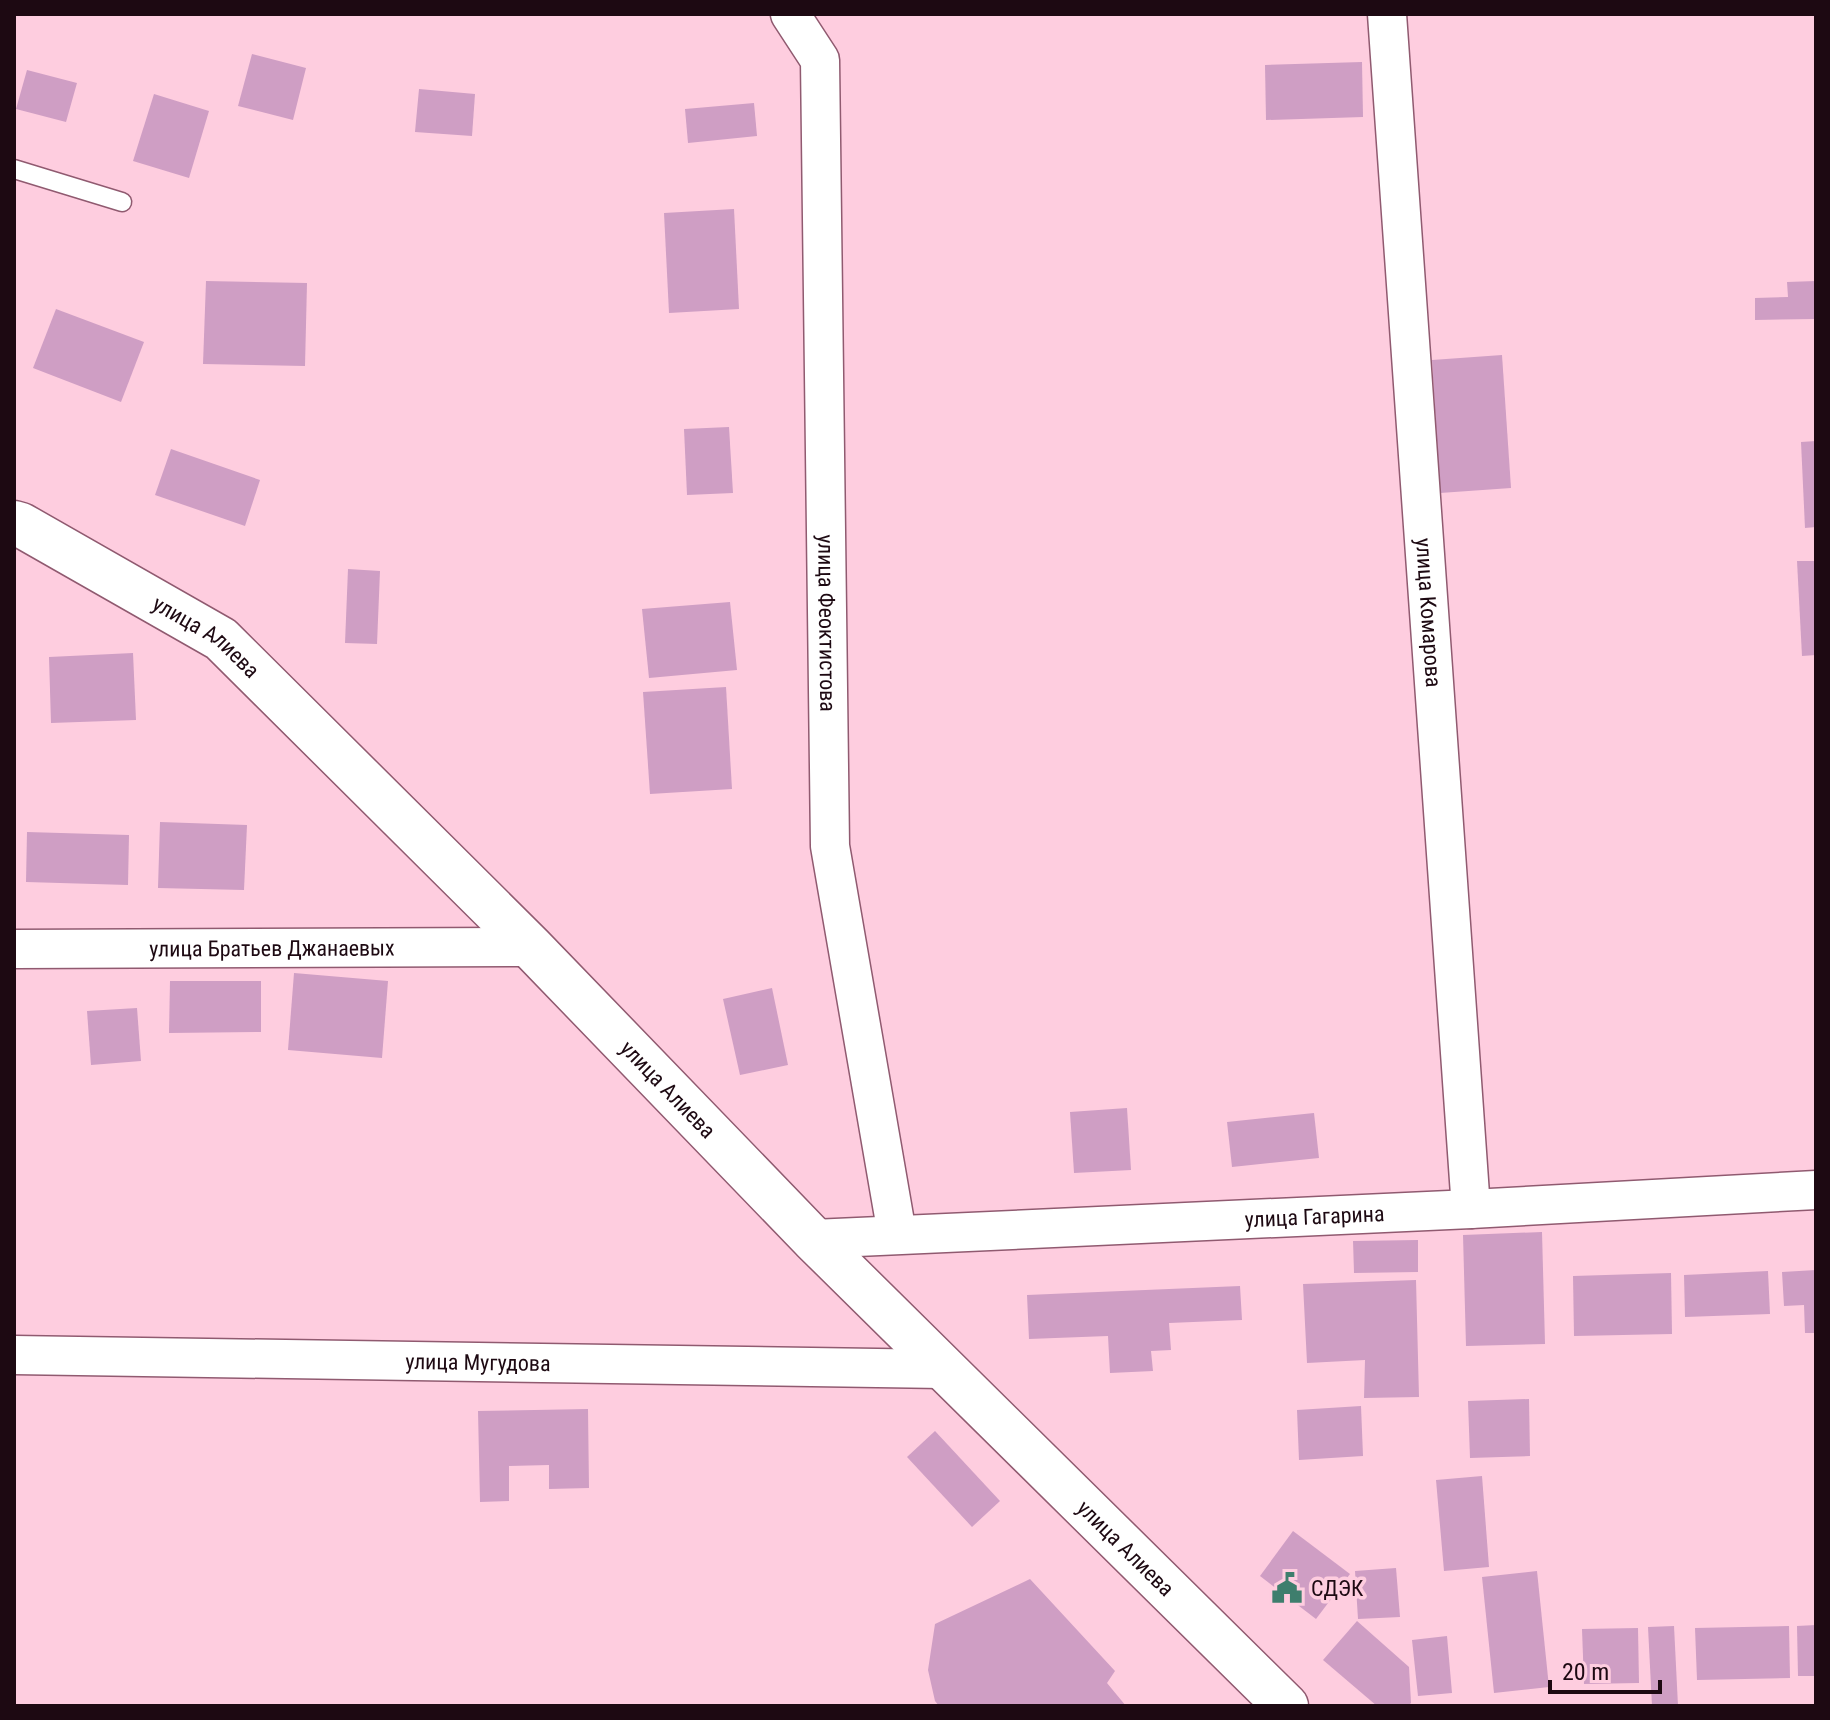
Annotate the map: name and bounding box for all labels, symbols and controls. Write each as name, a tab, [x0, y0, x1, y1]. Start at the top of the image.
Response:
street label: улица Феоктистова	[814, 534, 841, 712]
street label: улица Комарова	[1411, 537, 1447, 688]
street label: улица Алиева	[149, 590, 265, 683]
street label: улица Братьев Джанаевых	[149, 935, 395, 961]
street label: улица Алиева	[616, 1035, 721, 1143]
street label: улица Гагарина	[1244, 1200, 1385, 1232]
street label: улица Мугудова	[405, 1348, 551, 1376]
street label: улица Алиева	[1072, 1495, 1179, 1601]
public building icon: СДЭК	[1270, 1571, 1304, 1605]
place label: СДЭК	[1311, 1576, 1364, 1601]
scale bar	[1550, 1644, 1660, 1694]
text: 20 m	[1562, 1658, 1609, 1686]

